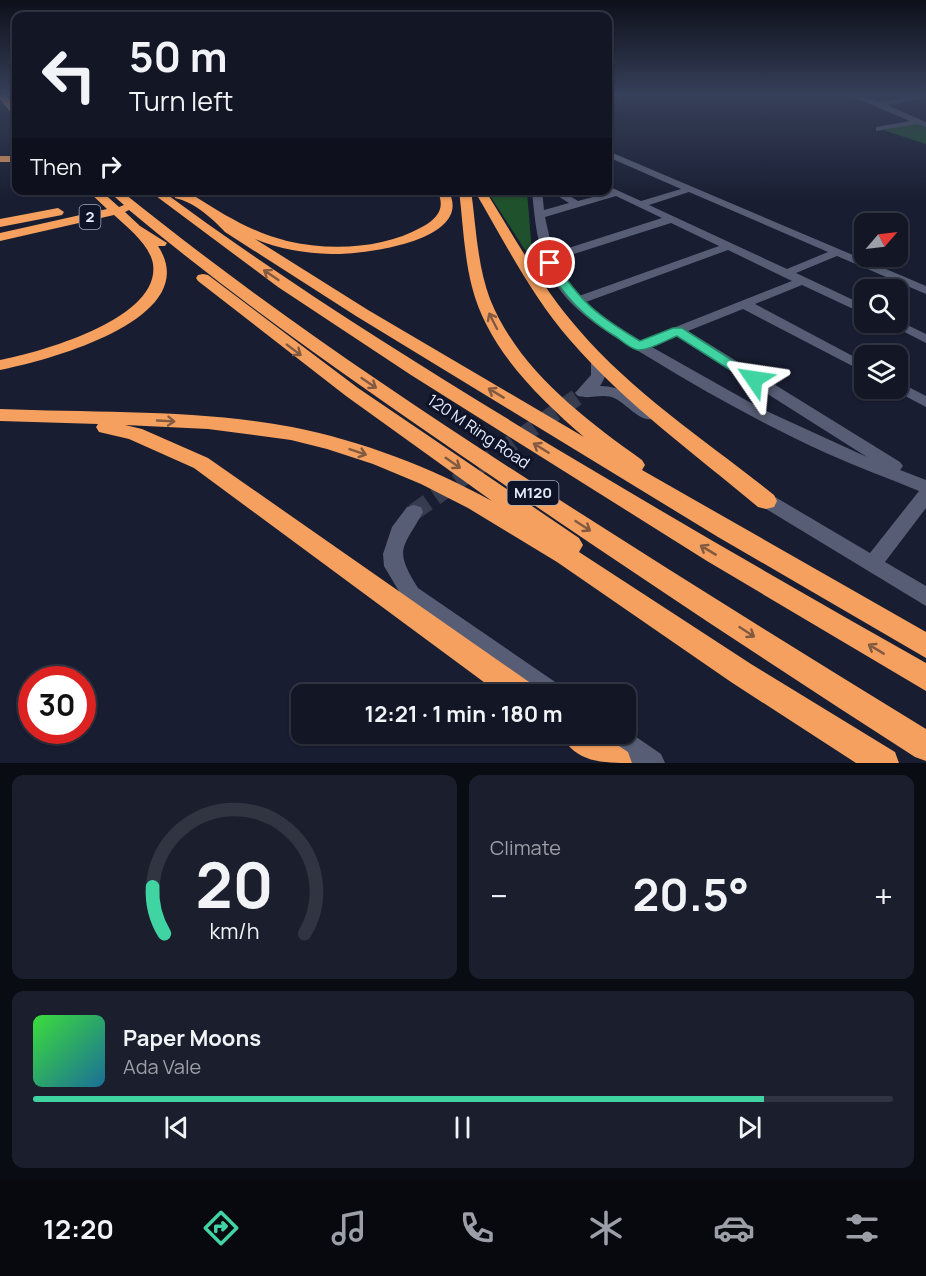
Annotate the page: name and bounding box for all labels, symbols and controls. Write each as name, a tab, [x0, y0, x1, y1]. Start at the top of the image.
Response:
text: 50 m	[129, 27, 227, 85]
icon: left	[30, 36, 108, 114]
text: Turn left	[129, 82, 233, 119]
icon: right	[94, 150, 127, 183]
text: Then	[30, 152, 82, 182]
road number: 2	[80, 205, 100, 229]
north arrow	[854, 213, 908, 267]
map controls	[854, 213, 908, 399]
pin	[524, 237, 575, 288]
icon: arrive	[533, 246, 566, 279]
one-way arrow	[263, 269, 279, 281]
button: search	[854, 279, 908, 333]
one-way arrow	[487, 313, 499, 330]
one-way arrow	[286, 343, 302, 356]
button: layers	[854, 345, 908, 399]
position arrow	[722, 347, 786, 411]
one-way arrow	[360, 377, 376, 389]
one-way arrow	[488, 386, 505, 398]
street label: 120 M Ring Road	[424, 389, 534, 473]
one-way arrow	[155, 416, 175, 427]
one-way arrow	[533, 442, 550, 454]
one-way arrow	[348, 448, 367, 459]
one-way arrow	[445, 457, 461, 469]
road number: M120	[508, 481, 558, 505]
one-way arrow	[574, 520, 591, 532]
one-way arrow	[700, 543, 717, 555]
one-way arrow	[738, 627, 755, 639]
one-way arrow	[867, 642, 884, 654]
speed limit sign: 30	[18, 666, 96, 744]
text: 12:21 · 1 min · 180 m	[365, 699, 562, 729]
text: Climate	[490, 834, 561, 861]
text: 20	[195, 841, 274, 927]
text: 20.5°	[633, 863, 749, 925]
text: −	[490, 873, 508, 918]
text: +	[874, 873, 893, 918]
text: km/h	[210, 916, 259, 945]
text: Paper Moons	[123, 1023, 261, 1053]
text: Ada Vale	[123, 1053, 201, 1080]
icon: previous	[160, 1111, 193, 1144]
icon: pause	[446, 1111, 479, 1144]
icon: next	[733, 1111, 766, 1144]
icon: directions	[200, 1207, 242, 1249]
icon: music	[328, 1207, 370, 1249]
icon: phone	[456, 1207, 498, 1249]
icon: climate	[585, 1207, 627, 1249]
icon: car	[713, 1207, 755, 1249]
icon: filters	[841, 1207, 883, 1249]
text: 12:20	[43, 1210, 114, 1247]

